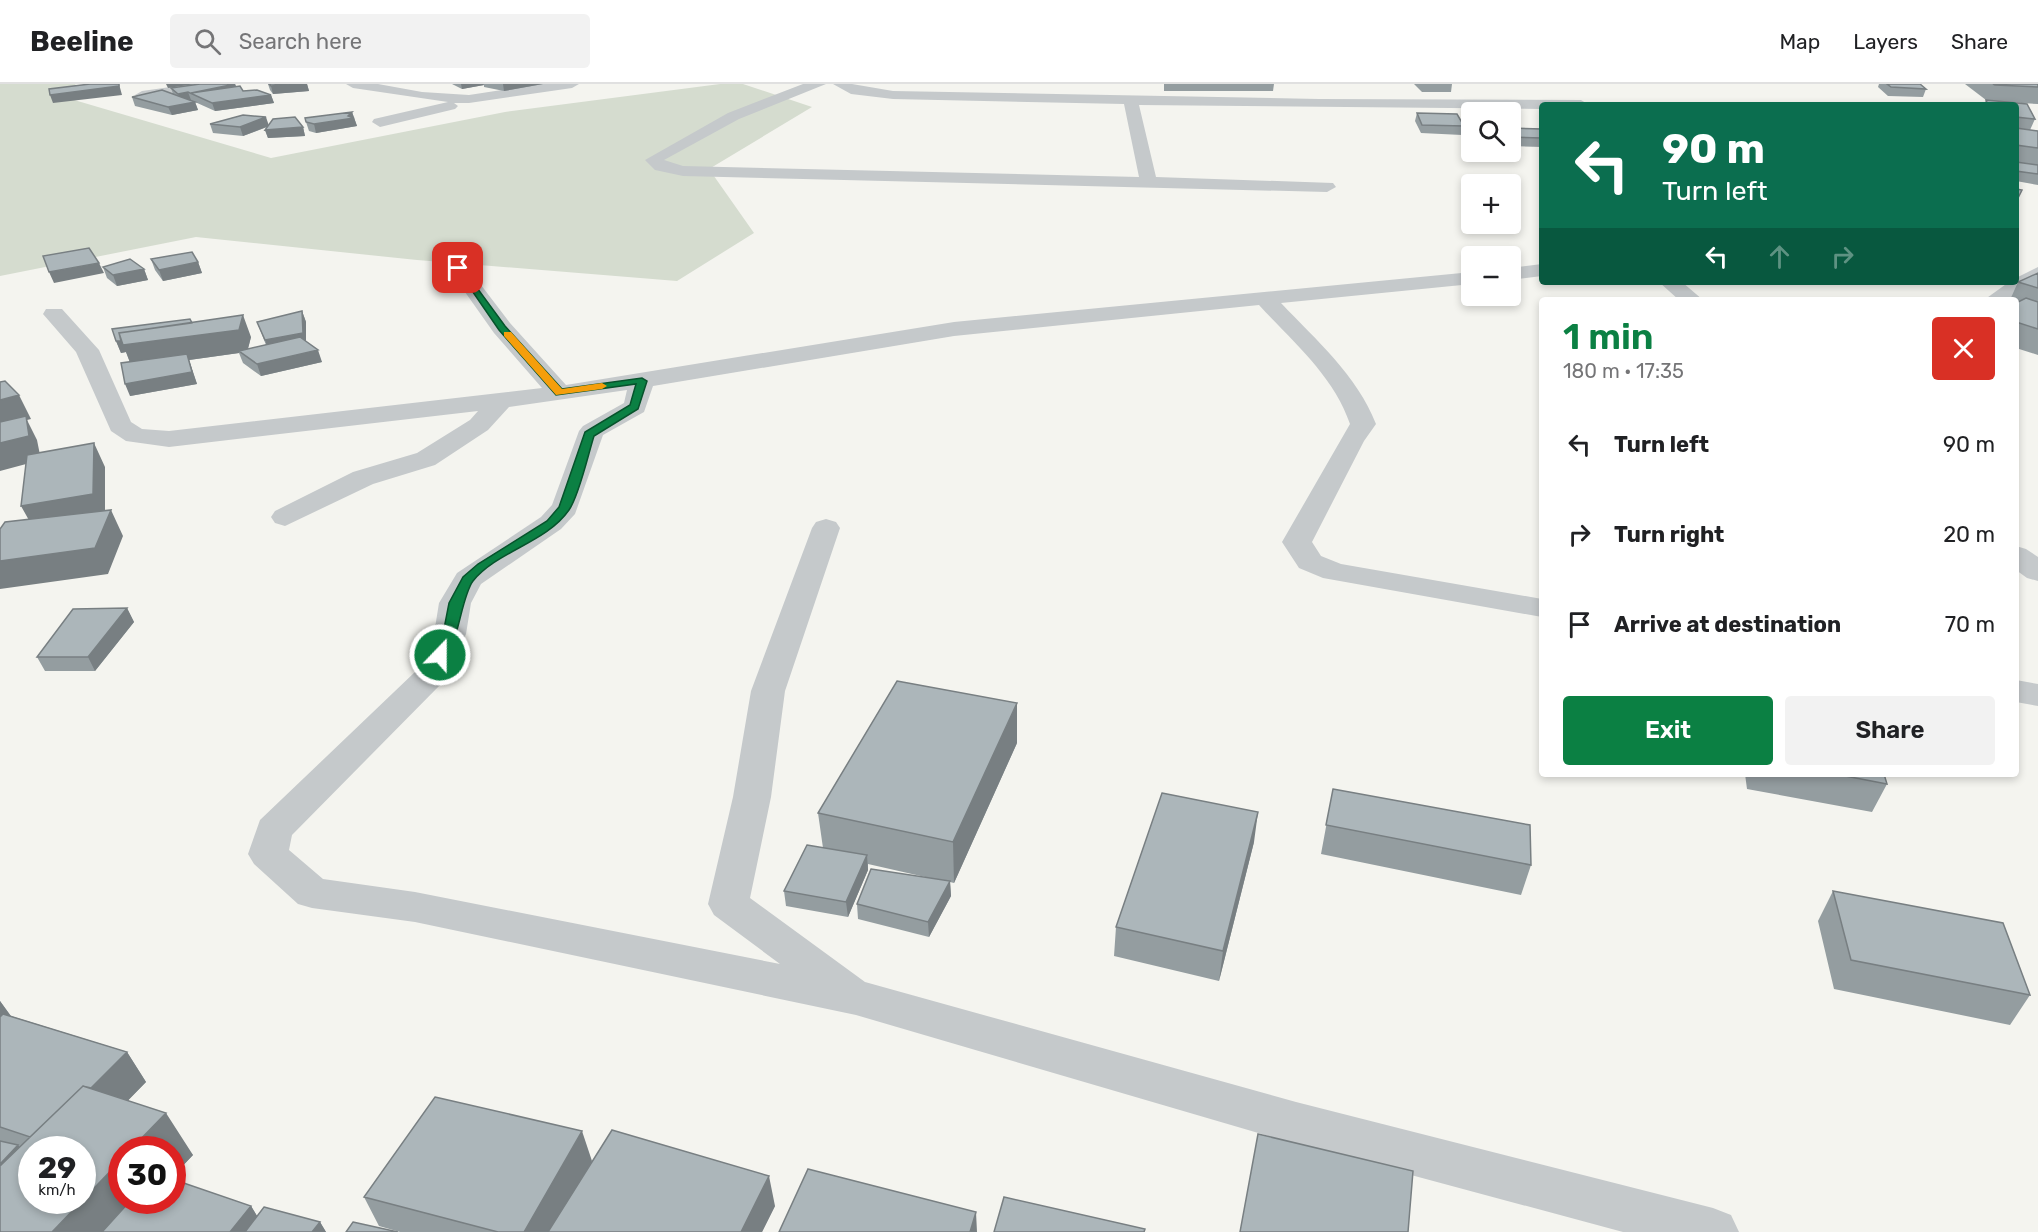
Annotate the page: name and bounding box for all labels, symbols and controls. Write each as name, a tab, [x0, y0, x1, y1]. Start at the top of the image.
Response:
search box	[170, 14, 590, 68]
text: Beeline	[30, 25, 134, 58]
icon: search	[191, 25, 224, 58]
text: Search here	[239, 28, 362, 55]
text: Map	[1779, 29, 1820, 54]
text: Layers	[1853, 29, 1918, 54]
text: Share	[1951, 29, 2008, 54]
map controls	[1461, 102, 1521, 306]
button: search	[1461, 102, 1521, 162]
text: 90 m	[1662, 124, 1765, 174]
icon: left	[1563, 126, 1641, 204]
button: +	[1461, 174, 1521, 234]
text: Turn left	[1662, 175, 1767, 207]
icon: left	[1700, 240, 1733, 273]
icon: ahead	[1763, 240, 1796, 273]
icon: right	[1826, 240, 1859, 273]
pin	[432, 242, 483, 293]
button: −	[1461, 246, 1521, 306]
icon: arrive	[441, 251, 474, 284]
text: 1 min	[1563, 315, 1654, 358]
button: close	[1932, 317, 1995, 380]
text: 180 m · 17:35	[1563, 359, 1684, 383]
icon: left	[1563, 428, 1596, 461]
text: Turn left	[1614, 431, 1709, 458]
text: 90 m	[1943, 431, 1995, 458]
icon: right	[1563, 518, 1596, 551]
text: Turn right	[1614, 521, 1724, 548]
text: 20 m	[1943, 521, 1995, 548]
icon: arrive	[1563, 608, 1596, 641]
text: Arrive at destination	[1614, 611, 1841, 638]
text: 70 m	[1945, 611, 1995, 638]
position arrow	[408, 623, 472, 687]
button: Exit	[1563, 696, 1773, 765]
button: Share	[1785, 696, 1995, 765]
speed limit sign: 30	[108, 1136, 186, 1214]
text: 29	[38, 1150, 76, 1186]
text: km/h	[38, 1181, 76, 1199]

